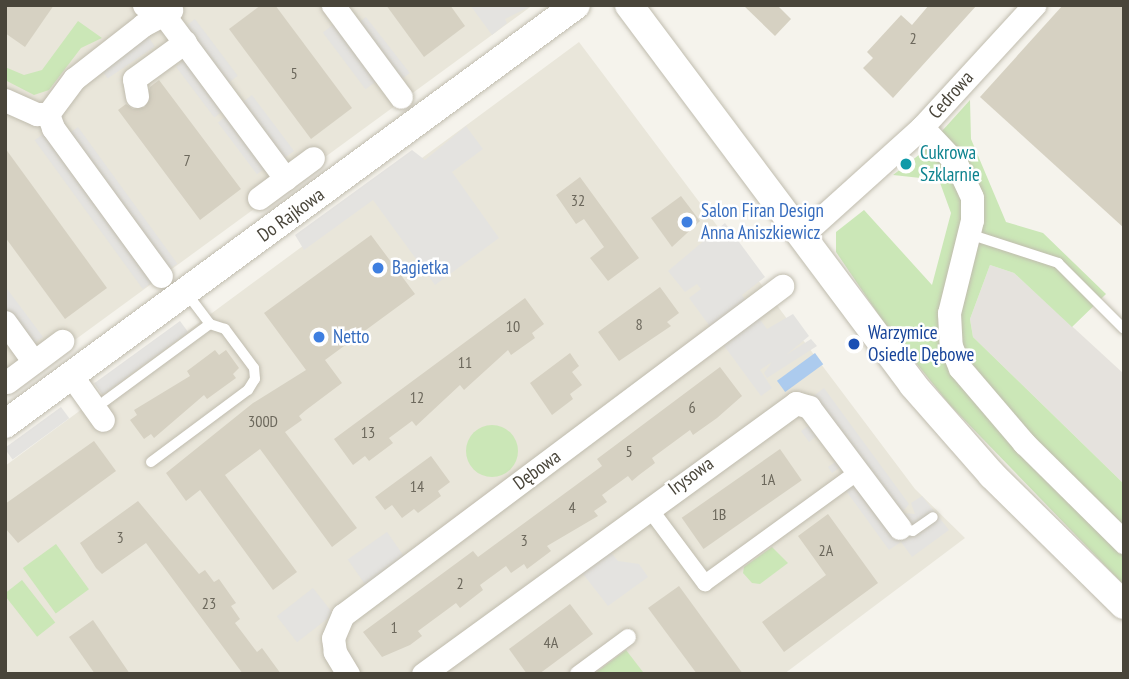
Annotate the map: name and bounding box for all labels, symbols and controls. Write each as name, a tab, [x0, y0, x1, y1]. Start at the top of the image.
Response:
house number: 2	[909, 28, 917, 48]
house number: 5	[290, 63, 298, 83]
street label: Cedrowa	[924, 66, 978, 124]
place label: Cukrowa Szklarnie	[920, 142, 980, 186]
house number: 7	[183, 150, 191, 170]
marker: Cukrowa Szklarnie	[898, 156, 914, 172]
street label: Do Rajkowa	[253, 183, 329, 247]
house number: 32	[571, 190, 585, 210]
place label: Salon Firan Design Anna Aniszkiewicz	[701, 200, 824, 244]
marker: Salon Firan Design Anna Aniszkiewicz	[679, 214, 695, 230]
place label: Bagietka	[392, 257, 449, 279]
marker: Bagietka	[370, 260, 386, 276]
house number: 8	[635, 314, 643, 334]
house number: 10	[506, 316, 520, 336]
place label: Warzymice Osiedle Dębowe	[868, 322, 974, 366]
place label: Netto	[333, 326, 370, 348]
marker: Netto	[311, 329, 327, 345]
marker: Warzymice Osiedle Dębowe	[846, 336, 862, 352]
house number: 11	[458, 352, 472, 372]
house number: 12	[410, 387, 424, 407]
house number: 6	[688, 397, 696, 417]
house number: 300D	[248, 411, 278, 431]
house number: 13	[361, 422, 375, 442]
house number: 5	[625, 441, 633, 461]
street label: Dębowa	[509, 445, 565, 495]
street label: Irysowa	[664, 452, 718, 500]
house number: 1A	[761, 469, 775, 489]
house number: 14	[410, 476, 424, 496]
house number: 4	[568, 497, 576, 517]
house number: 1B	[712, 504, 726, 524]
house number: 3	[116, 527, 124, 547]
house number: 3	[520, 530, 528, 550]
house number: 2A	[819, 540, 833, 560]
house number: 2	[456, 573, 464, 593]
house number: 23	[202, 593, 216, 613]
house number: 1	[390, 617, 398, 637]
house number: 4A	[544, 632, 558, 652]

